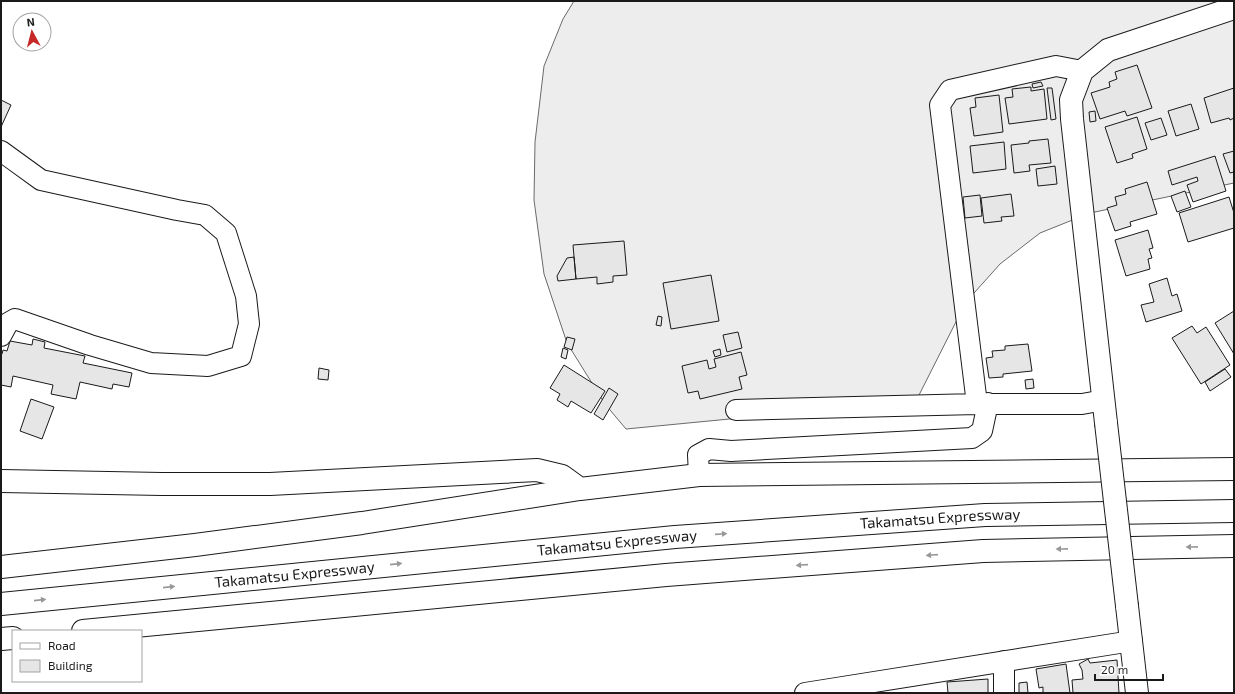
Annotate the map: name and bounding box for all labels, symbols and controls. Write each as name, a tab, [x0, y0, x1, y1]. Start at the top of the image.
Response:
north arrow	[12, 12, 52, 52]
text: N	[26, 15, 36, 29]
street label: Takamatsu Expressway	[859, 504, 1020, 532]
street label: Takamatsu Expressway	[536, 525, 698, 559]
one-way arrow	[715, 530, 727, 537]
one-way arrow	[1185, 544, 1198, 550]
one-way arrow	[1055, 546, 1068, 552]
one-way arrow	[926, 551, 938, 558]
street label: Takamatsu Expressway	[214, 557, 375, 591]
one-way arrow	[390, 561, 402, 568]
one-way arrow	[796, 561, 808, 568]
one-way arrow	[163, 583, 175, 590]
one-way arrow	[34, 596, 46, 603]
legend	[12, 630, 142, 682]
text: Road	[48, 638, 76, 652]
scale bar	[1095, 656, 1163, 682]
text: Building	[48, 658, 93, 672]
text: 20 m	[1101, 662, 1128, 676]

